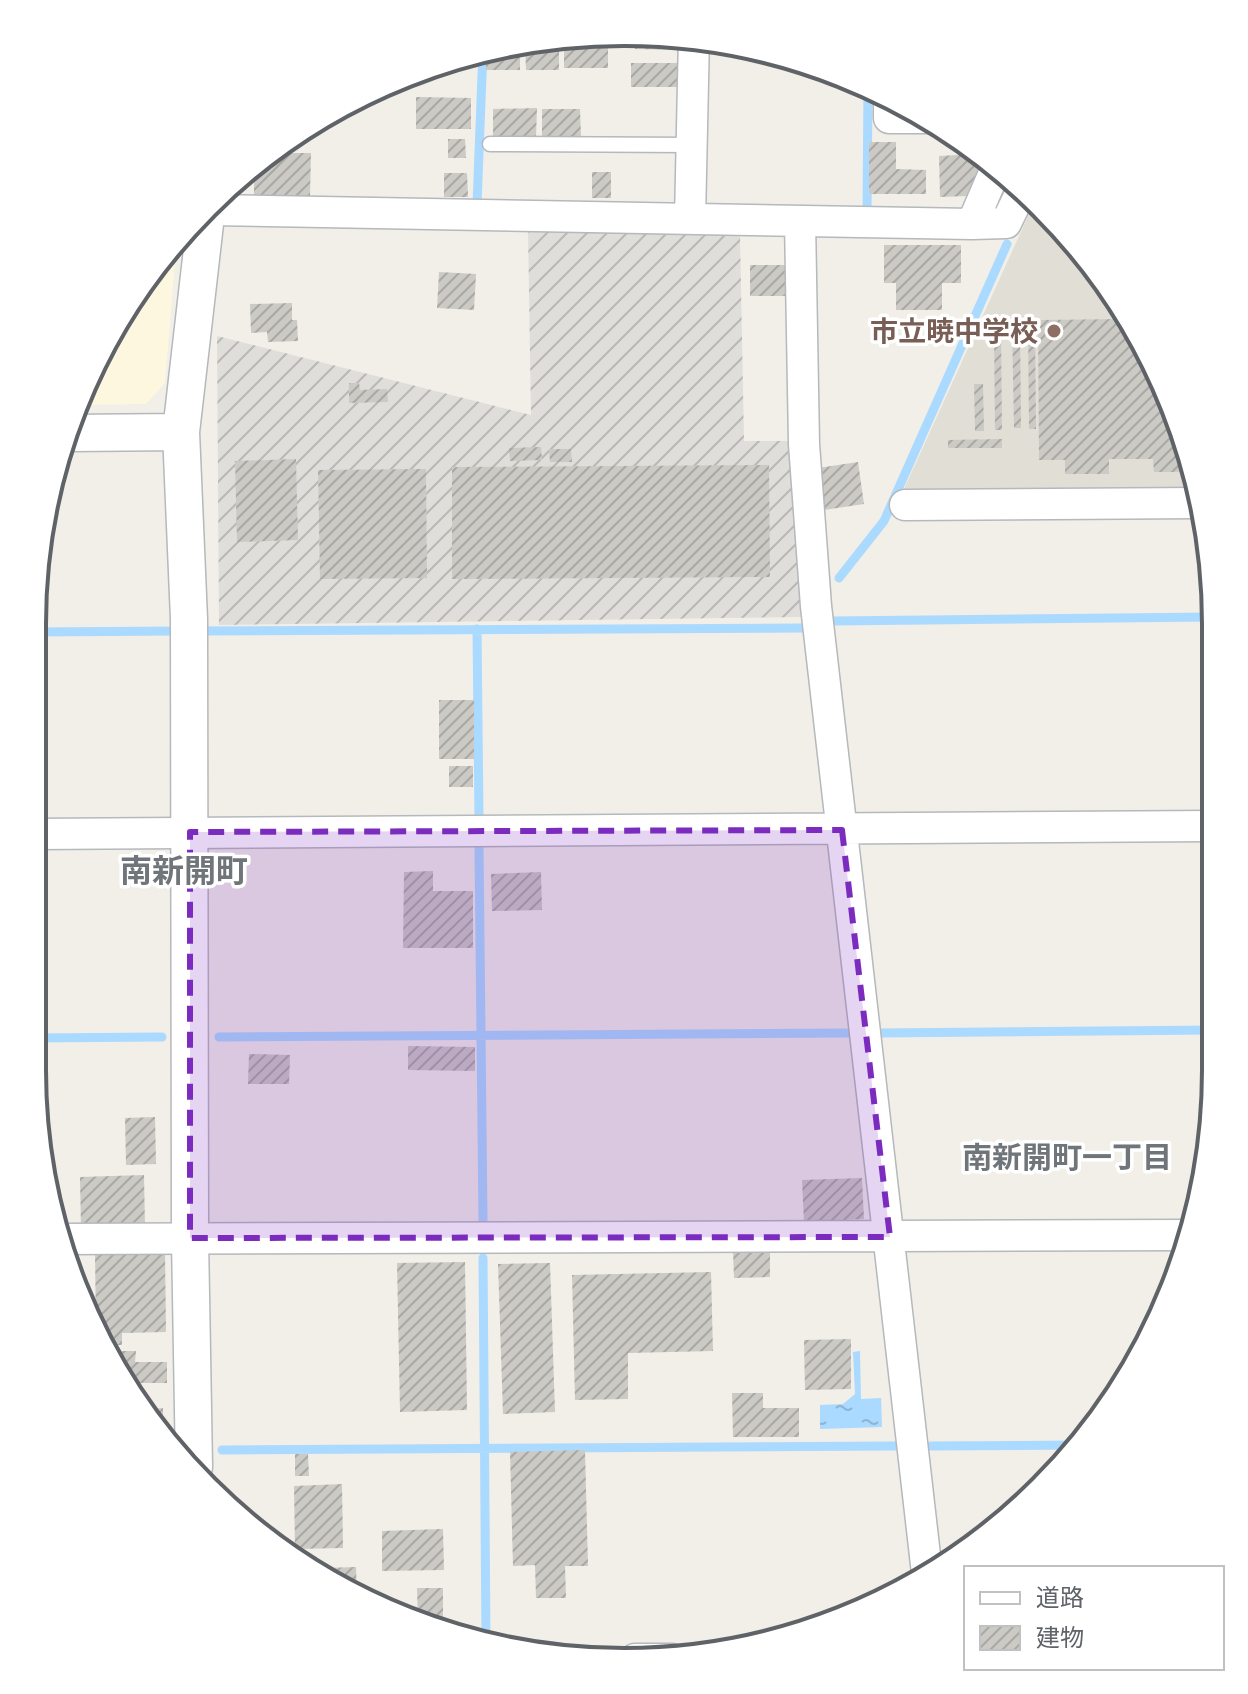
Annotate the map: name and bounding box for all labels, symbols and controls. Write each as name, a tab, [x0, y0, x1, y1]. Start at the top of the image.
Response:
place label: 市立暁中学校	[870, 313, 1038, 347]
marker: 市立暁中学校	[1045, 322, 1063, 340]
district label: 南新開町	[120, 849, 248, 889]
district label: 南新開町一丁目	[962, 1137, 1172, 1174]
legend	[964, 1566, 1224, 1670]
text: 道路	[1036, 1582, 1084, 1611]
text: 建物	[1036, 1622, 1084, 1651]

